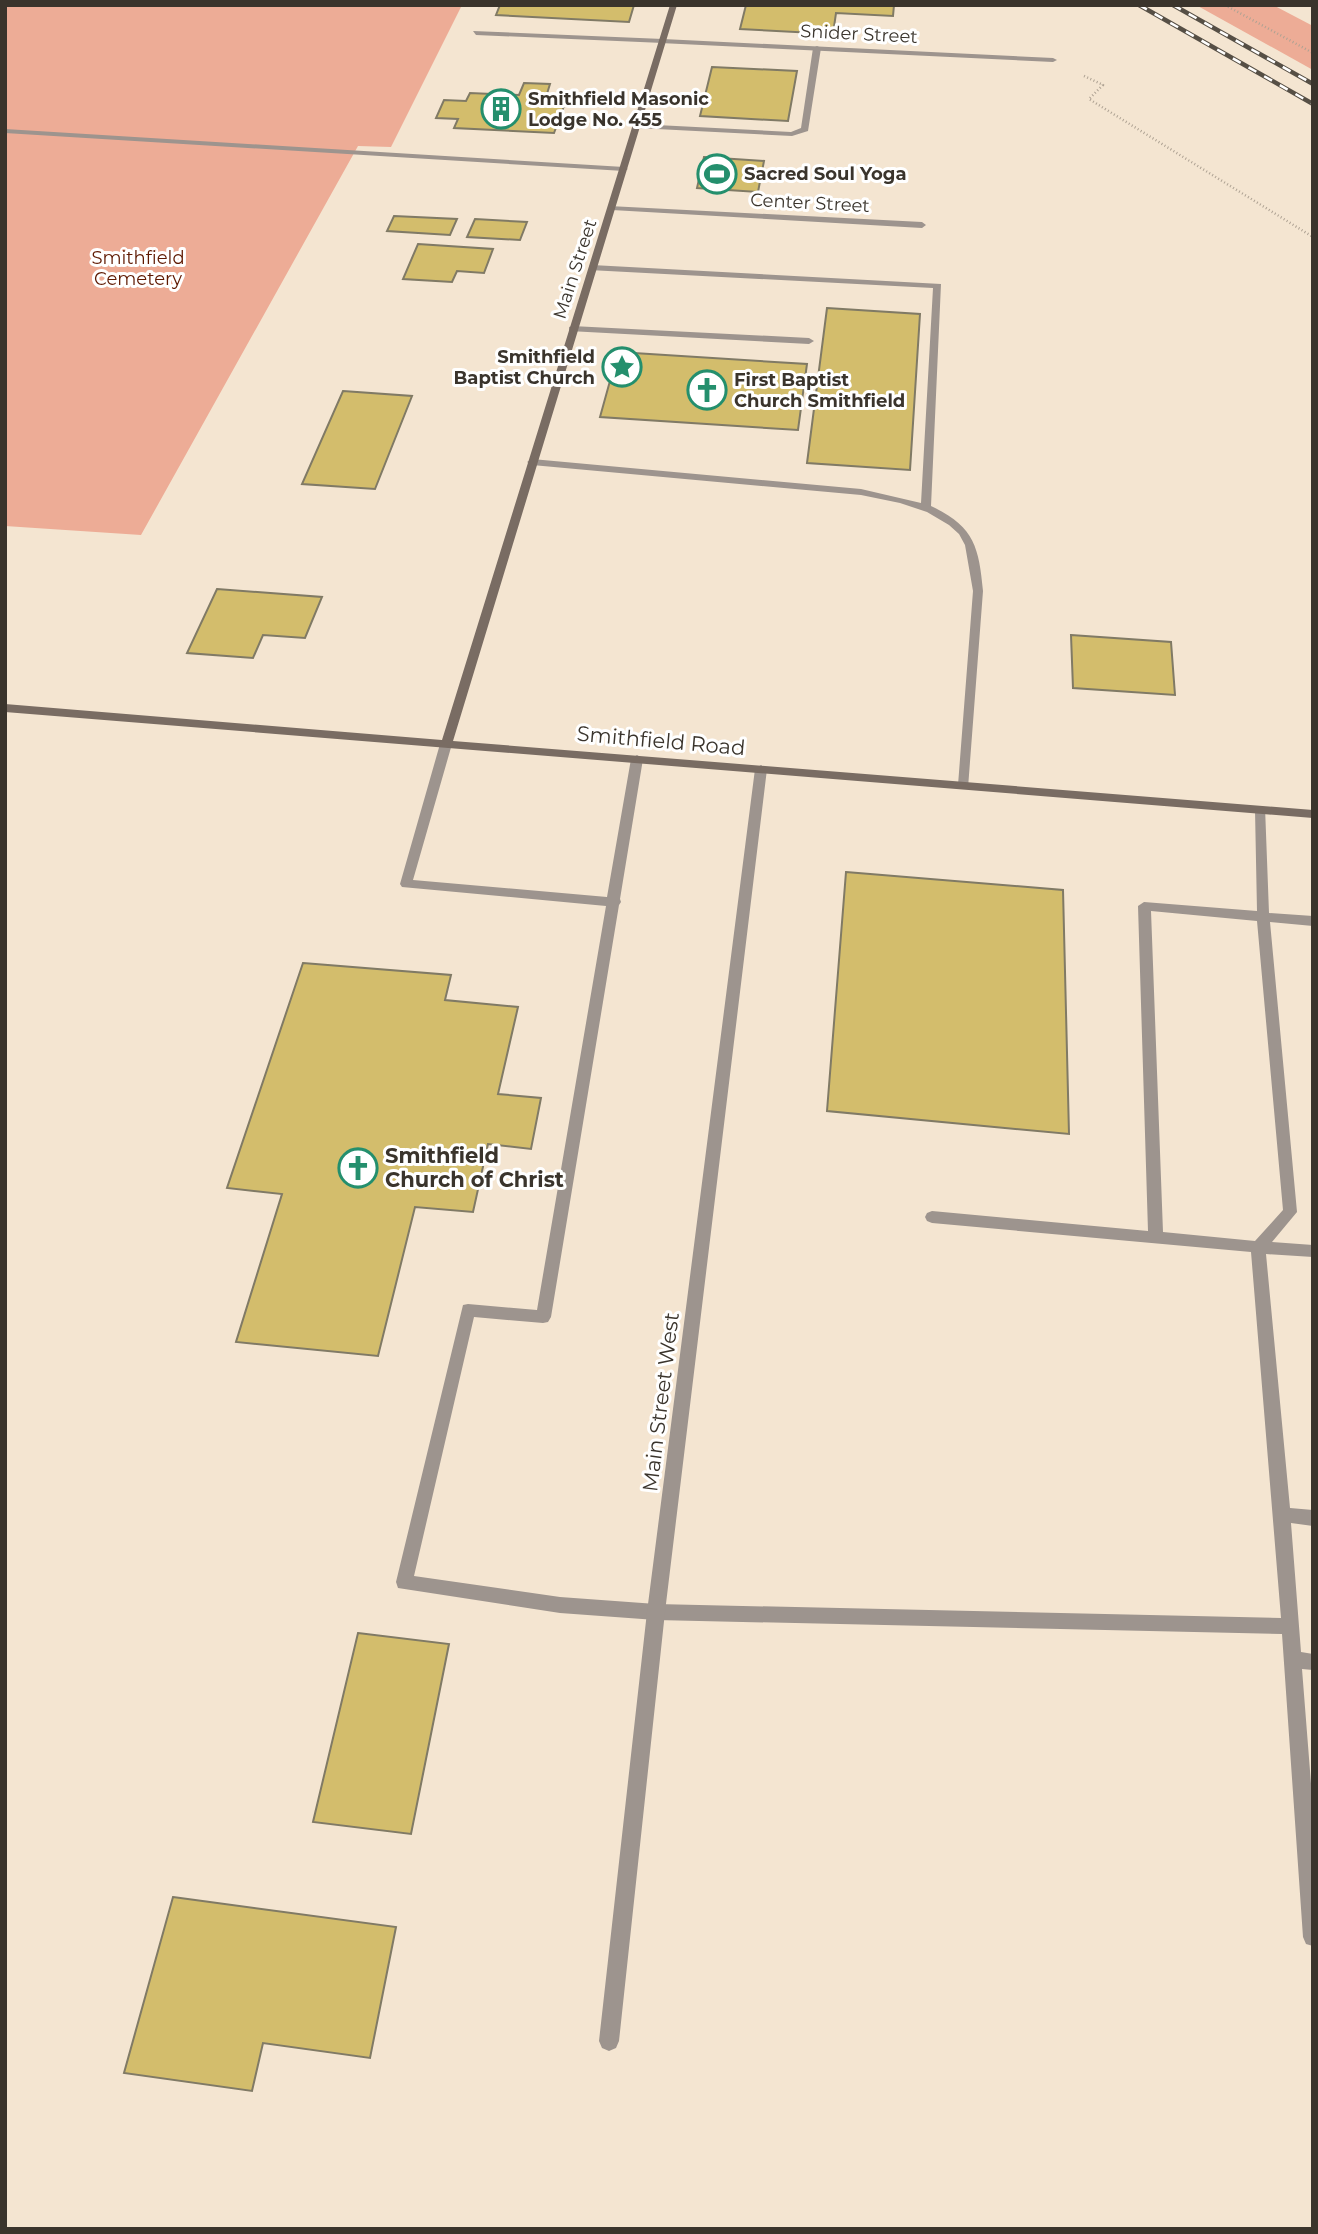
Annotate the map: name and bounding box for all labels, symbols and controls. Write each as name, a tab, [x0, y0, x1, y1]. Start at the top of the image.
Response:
street label: Snider Street	[800, 20, 918, 48]
building icon: Smithfield Masonic Lodge No. 455	[480, 88, 522, 130]
place label: Smithfield Masonic Lodge No. 455	[528, 88, 709, 131]
sports icon: Sacred Soul Yoga	[696, 153, 738, 195]
place label: Sacred Soul Yoga	[744, 163, 907, 185]
street label: Center Street	[750, 189, 870, 217]
street label: Main Street	[548, 216, 602, 322]
park label: Smithfield Cemetery	[91, 247, 185, 290]
place label: Smithfield Baptist Church	[454, 346, 595, 389]
place icon: Smithfield Baptist Church	[601, 346, 643, 388]
church icon: First Baptist Church Smithfield	[686, 369, 728, 411]
place label: First Baptist Church Smithfield	[734, 369, 905, 412]
street label: Smithfield Road	[576, 721, 746, 760]
place label: Smithfield Church of Christ	[385, 1143, 564, 1192]
church icon: Smithfield Church of Christ	[337, 1147, 379, 1189]
street label: Main Street West	[637, 1311, 684, 1493]

